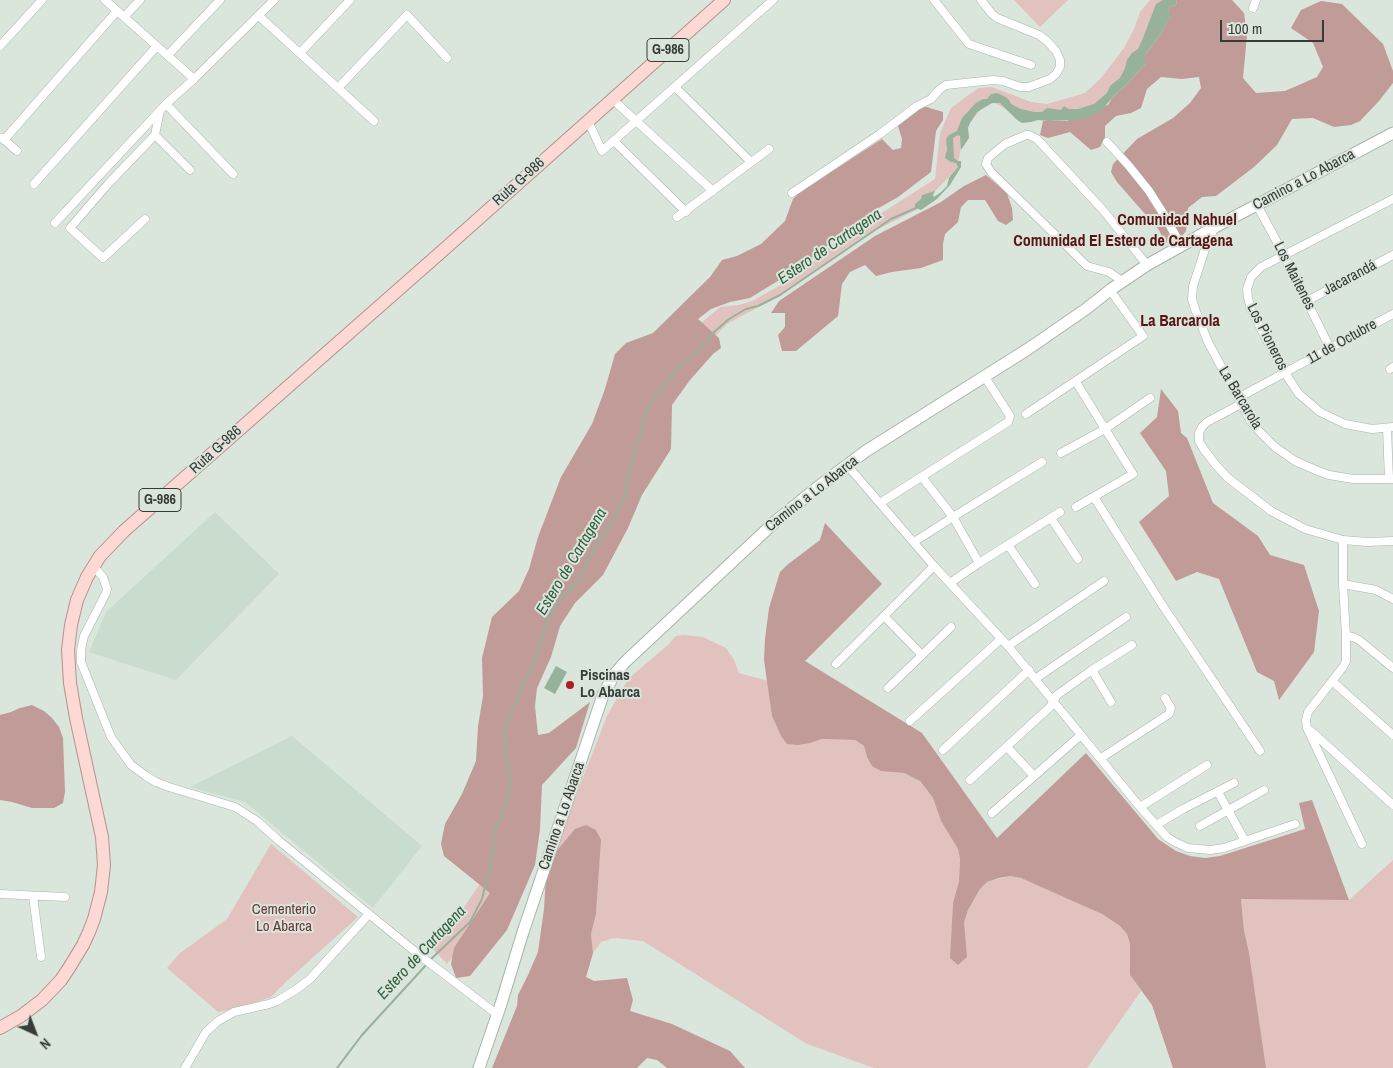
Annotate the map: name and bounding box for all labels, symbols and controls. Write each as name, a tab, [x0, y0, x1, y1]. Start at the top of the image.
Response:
scale bar	[1223, 10, 1327, 42]
text: 100 m	[1228, 18, 1262, 39]
road number: G-986	[647, 38, 689, 62]
street label: Camino a Lo Abarca	[1250, 146, 1358, 214]
street label: Ruta G-986	[489, 154, 549, 210]
water label: Estero de Cartagena	[774, 205, 886, 289]
district label: Comunidad Nahuel	[1117, 211, 1237, 231]
district label: Comunidad El Estero de Cartagena	[1013, 232, 1233, 252]
street label: Los Maitenes	[1269, 239, 1319, 313]
street label: Jacarandá	[1320, 257, 1380, 299]
street label: Los Pioneros	[1243, 301, 1291, 373]
district label: La Barcarola	[1140, 312, 1220, 332]
street label: 11 de Octubre	[1304, 315, 1380, 369]
street label: La Barcarola	[1214, 363, 1266, 433]
street label: Ruta G-986	[186, 422, 246, 478]
street label: Camino a Lo Abarca	[762, 452, 862, 536]
road number: G-986	[139, 488, 181, 512]
water label: Estero de Cartagena	[533, 505, 611, 619]
place label: Piscinas Lo Abarca	[580, 667, 640, 702]
marker: Piscinas Lo Abarca	[564, 679, 576, 691]
street label: Camino a Lo Abarca	[535, 760, 589, 872]
park label: Cementerio Lo Abarca	[252, 901, 316, 936]
water label: Estero de Cartagena	[374, 902, 470, 1004]
north arrow	[10, 1008, 60, 1058]
text: N	[36, 1035, 54, 1053]

